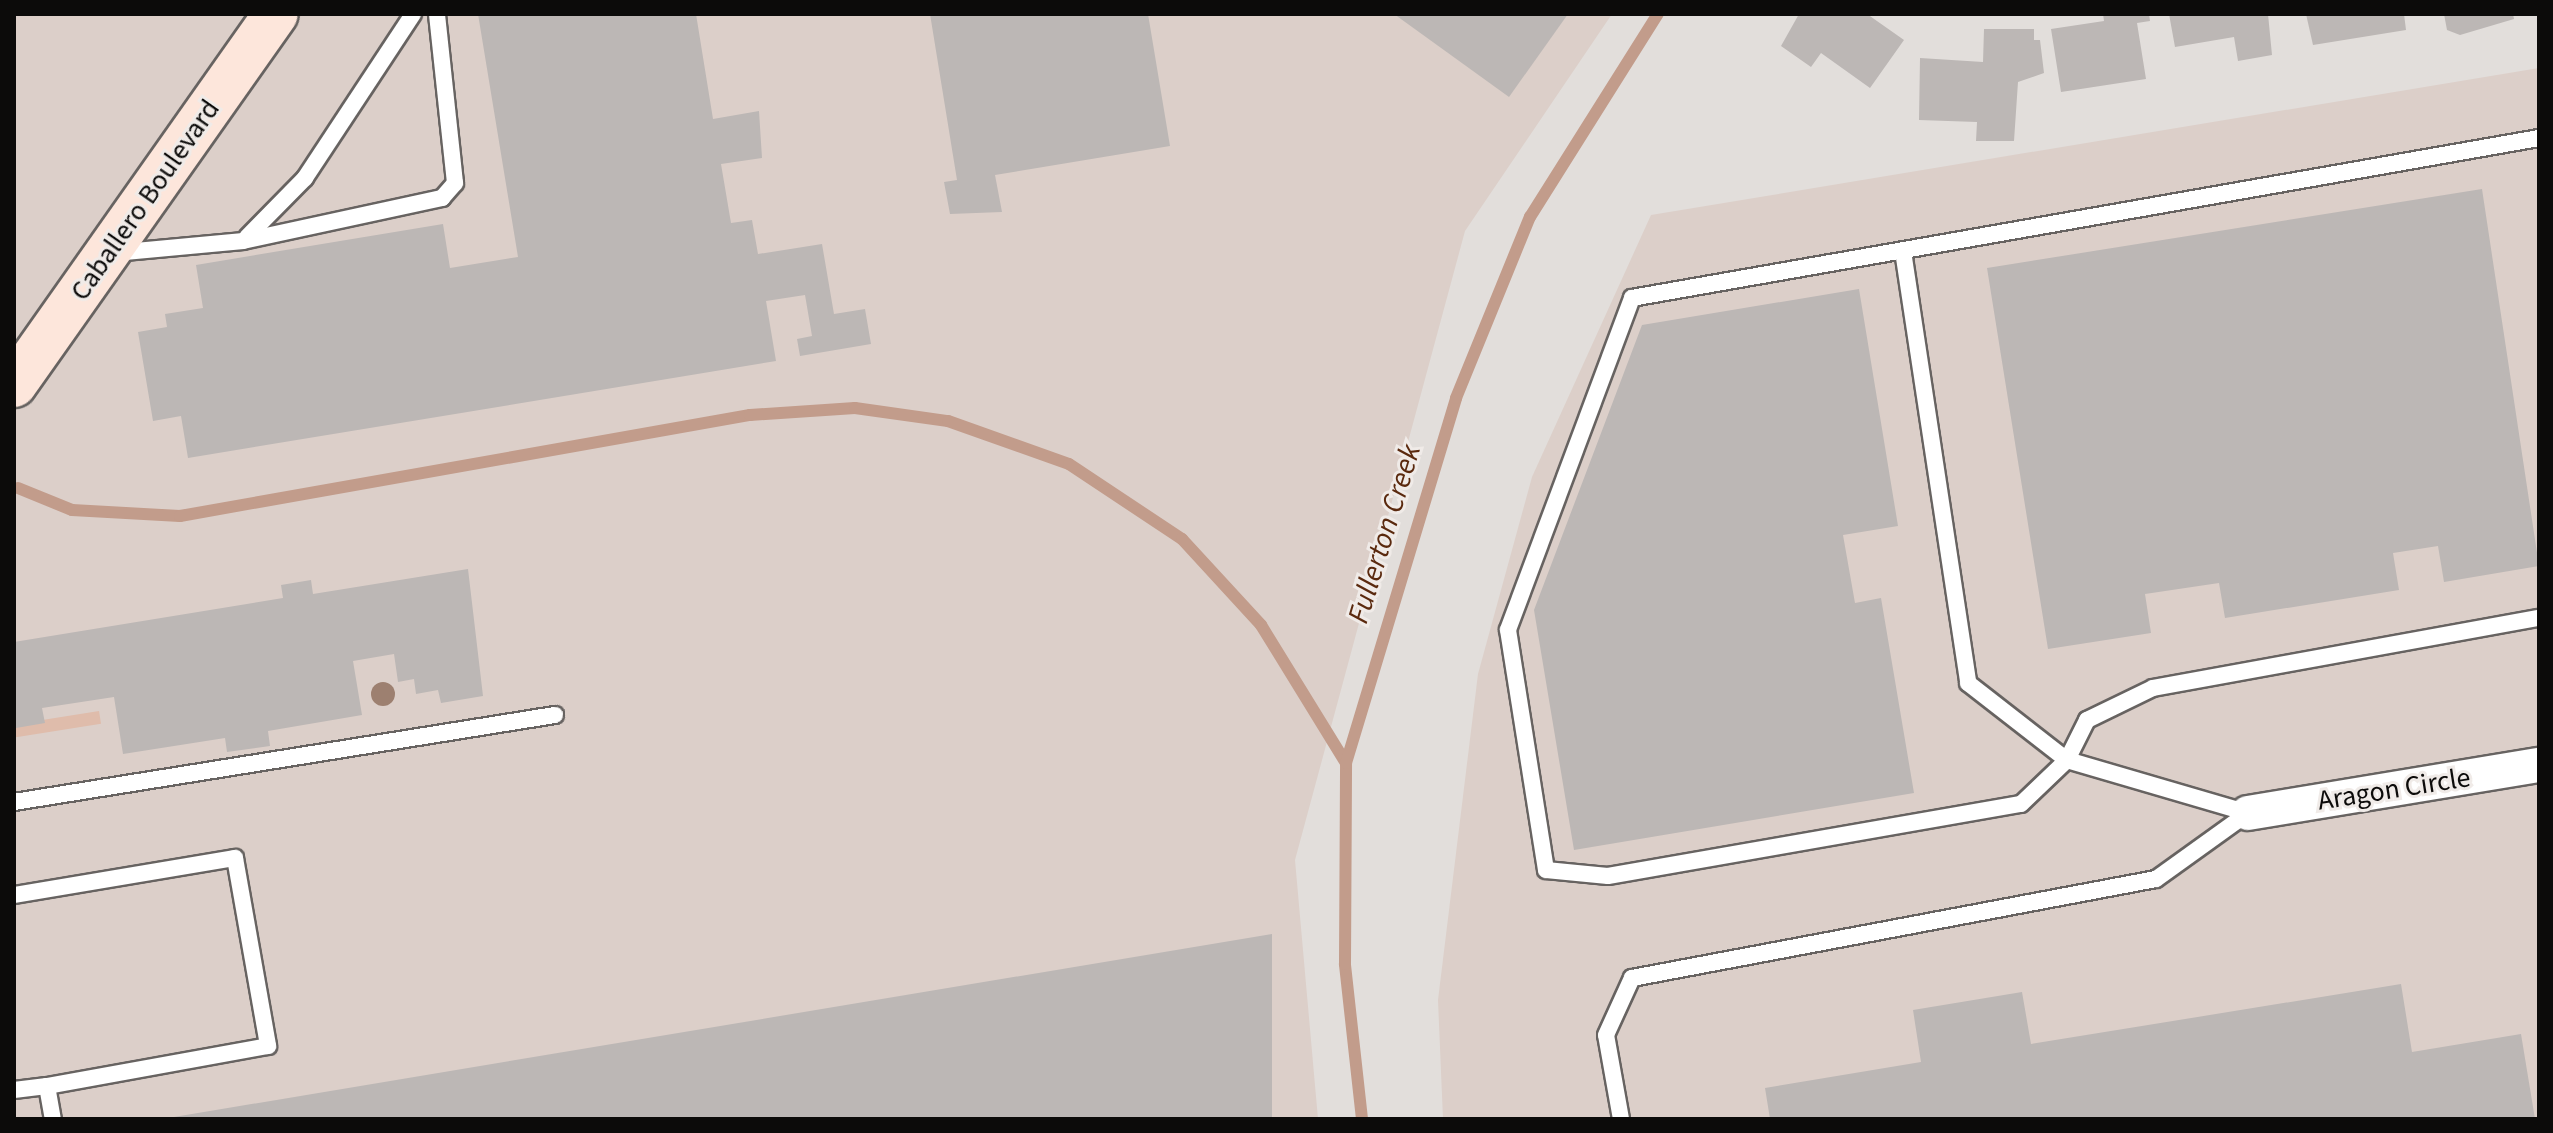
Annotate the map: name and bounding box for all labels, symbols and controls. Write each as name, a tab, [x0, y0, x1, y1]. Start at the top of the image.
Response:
street label: Caballero Boulevard	[63, 93, 227, 307]
water label: Fullerton Creek	[1341, 440, 1429, 628]
street label: Aragon Circle	[2315, 760, 2473, 818]

